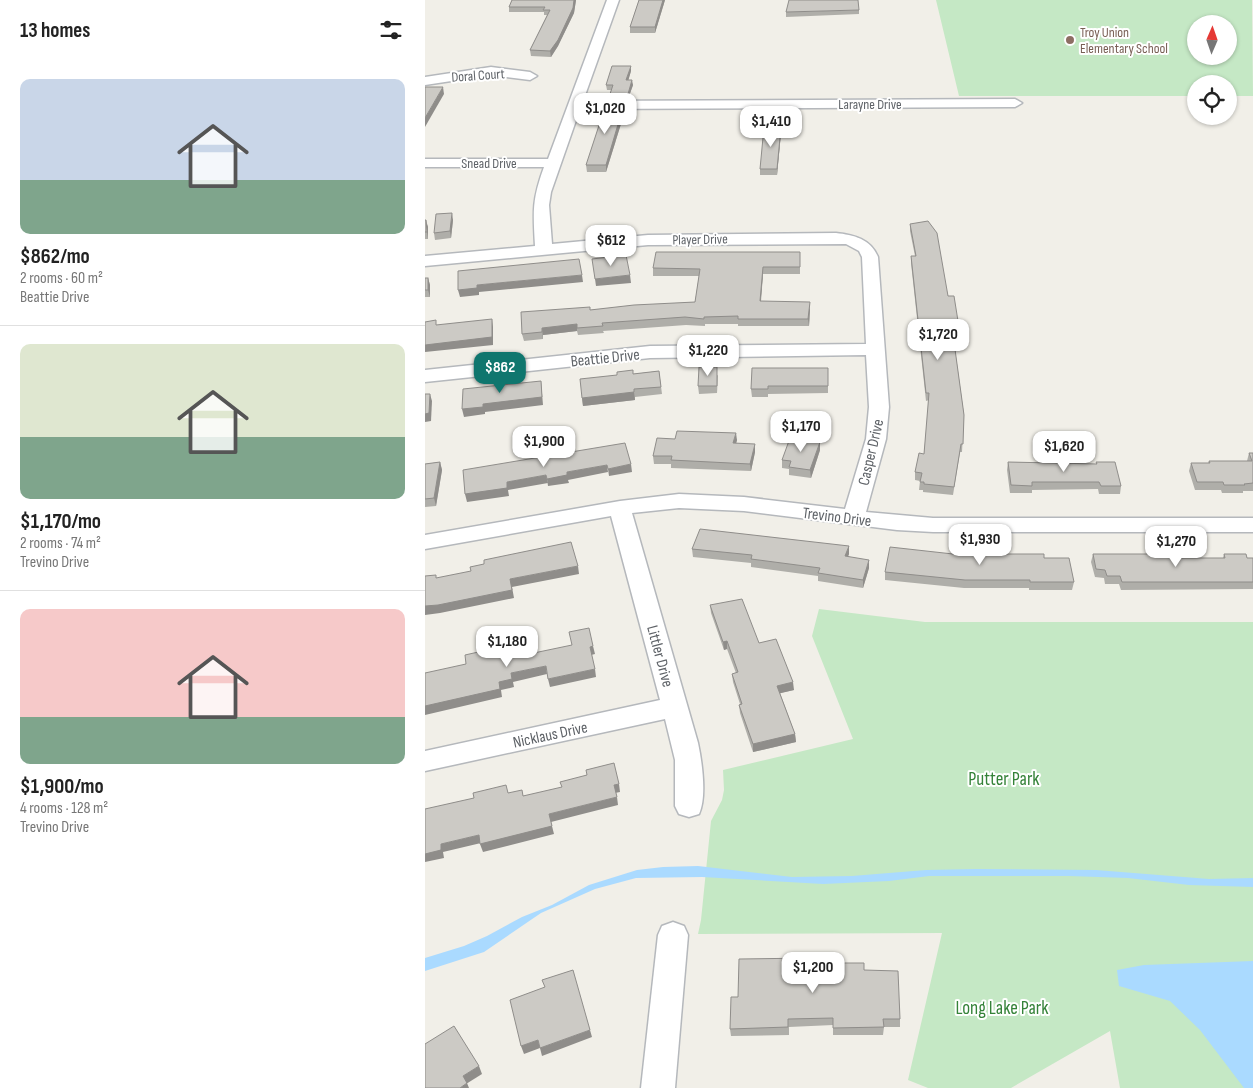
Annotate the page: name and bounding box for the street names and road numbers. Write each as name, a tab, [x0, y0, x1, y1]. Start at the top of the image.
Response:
street label: Doral Court	[451, 65, 505, 86]
street label: Larayne Drive	[838, 96, 902, 113]
street label: Snead Drive	[461, 155, 517, 172]
street label: Player Drive	[672, 231, 728, 248]
street label: Beattie Drive	[570, 345, 641, 372]
street label: Casper Drive	[855, 417, 888, 487]
street label: Trevino Drive	[801, 504, 872, 531]
street label: Littler Drive	[642, 623, 677, 689]
street label: Nicklaus Drive	[511, 718, 589, 753]

